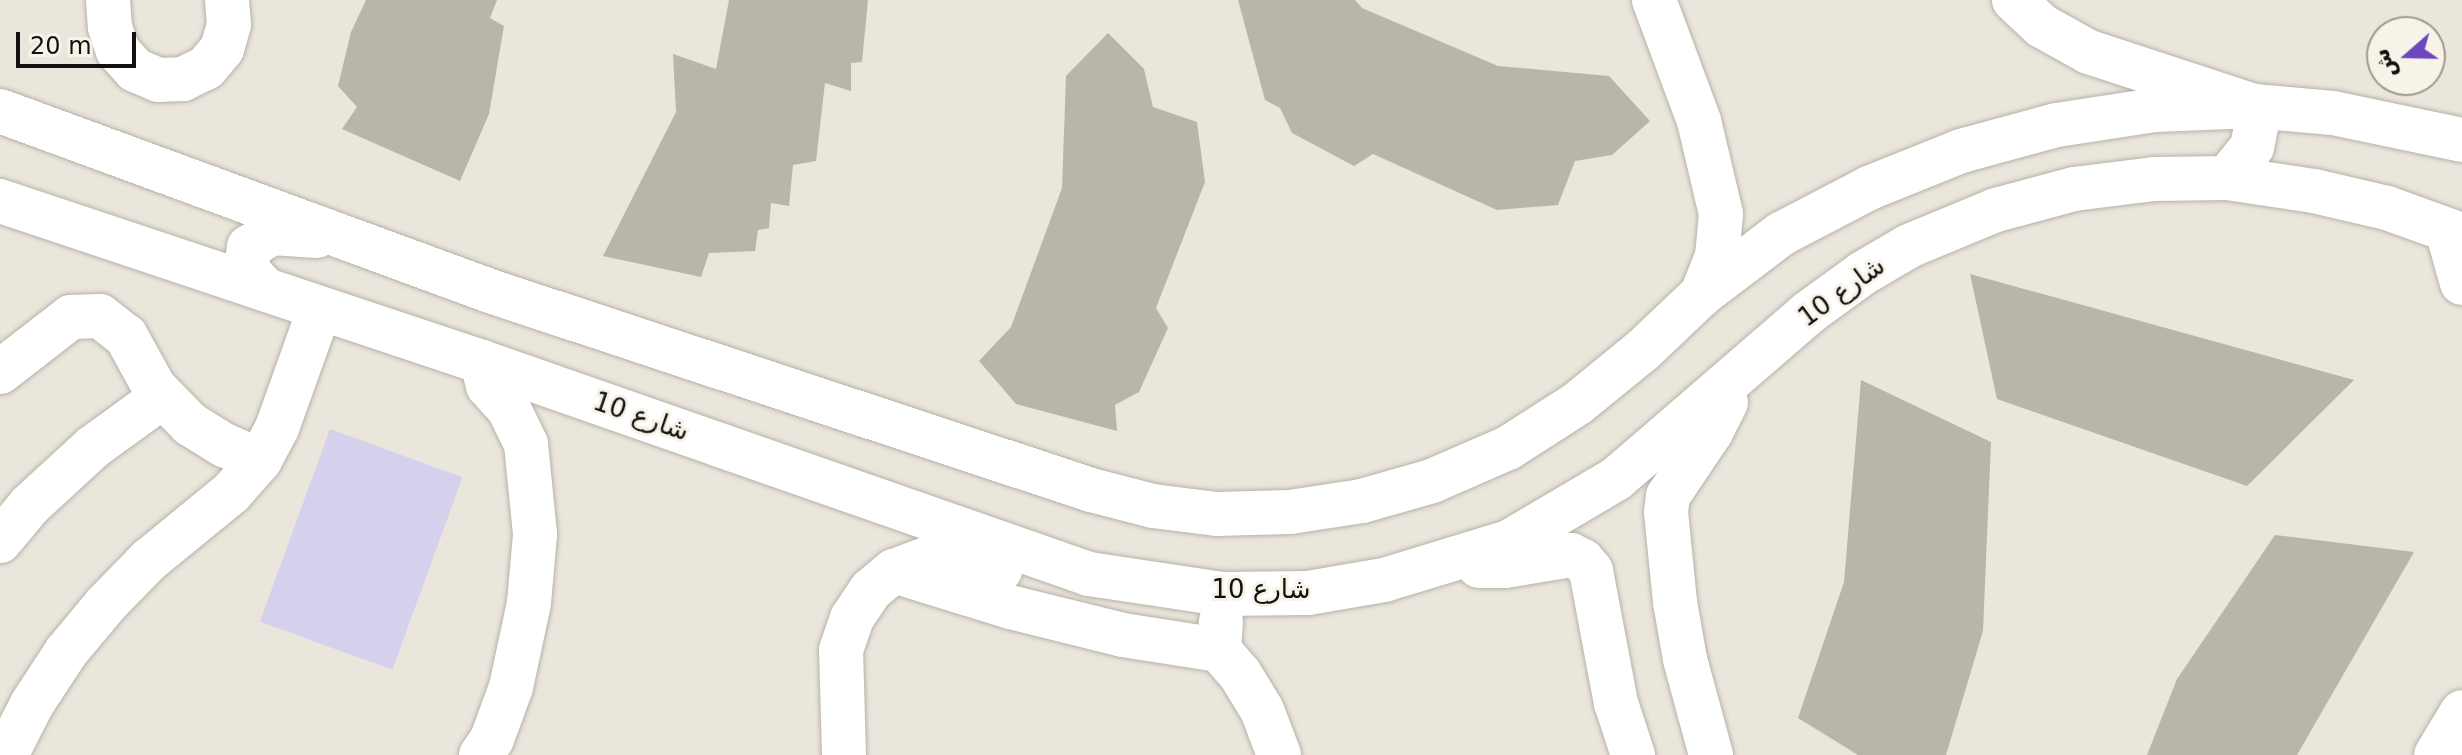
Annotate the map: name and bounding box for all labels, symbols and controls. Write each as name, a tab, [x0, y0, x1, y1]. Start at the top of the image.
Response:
scale bar	[20, 16, 140, 66]
north arrow	[2366, 16, 2446, 96]
text: 20 m	[30, 32, 92, 60]
text: ش	[2368, 45, 2402, 82]
street label: شارع 10	[1793, 250, 1891, 334]
street label: شارع 10	[589, 386, 693, 448]
street label: شارع 10	[1211, 574, 1311, 606]

